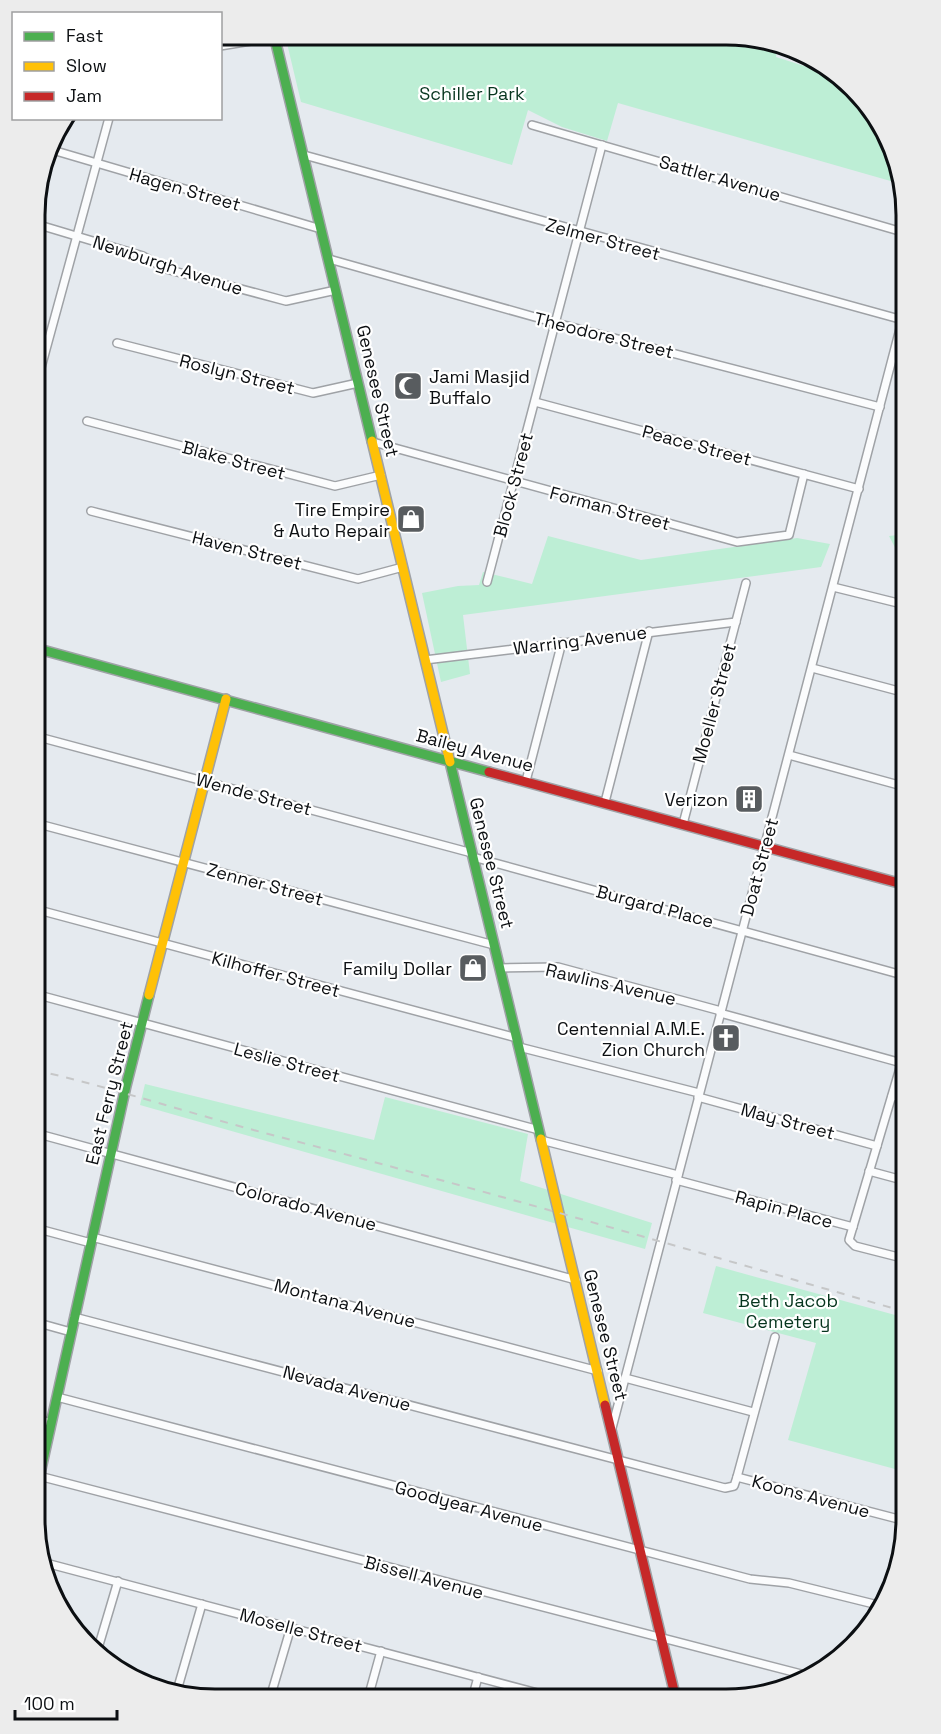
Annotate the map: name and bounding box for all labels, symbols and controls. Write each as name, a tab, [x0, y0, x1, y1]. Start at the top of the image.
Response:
legend	[12, 12, 222, 120]
text: Fast	[66, 24, 103, 47]
text: Slow	[66, 54, 107, 77]
park label: Schiller Park	[419, 82, 525, 105]
text: Jam	[66, 84, 102, 107]
street label: Sattler Avenue	[657, 150, 783, 206]
street label: Hagen Street	[127, 162, 243, 216]
street label: Zelmer Street	[543, 213, 663, 265]
street label: Newburgh Avenue	[90, 230, 246, 300]
street label: Theodore Street	[532, 307, 676, 363]
street label: Genesee Street	[352, 323, 404, 459]
street label: Roslyn Street	[177, 349, 297, 399]
place label: Jami Masjid Buffalo	[429, 365, 530, 409]
mosque icon: Jami Masjid Buffalo	[392, 370, 424, 402]
street label: Peace Street	[640, 419, 754, 471]
street label: Block Street	[488, 430, 538, 540]
street label: Blake Street	[180, 435, 288, 485]
street label: Forman Street	[547, 481, 673, 535]
place label: Tire Empire & Auto Repair	[274, 498, 390, 542]
shop icon: Tire Empire & Auto Repair	[395, 503, 427, 535]
street label: Haven Street	[190, 525, 304, 575]
street label: Warring Avenue	[512, 620, 648, 660]
street label: Moeller Street	[687, 640, 741, 766]
street label: Bailey Avenue	[414, 723, 536, 777]
street label: Wende Street	[194, 767, 314, 821]
building icon: Verizon	[733, 783, 765, 815]
place label: Verizon	[664, 788, 728, 811]
street label: Genesee Street	[465, 795, 519, 931]
street label: Doat Street	[735, 815, 783, 919]
street label: Zenner Street	[204, 857, 326, 911]
street label: Burgard Place	[594, 879, 716, 933]
street label: Kilhoffer Street	[209, 946, 343, 1002]
shop icon: Family Dollar	[457, 952, 489, 984]
place label: Family Dollar	[343, 957, 452, 980]
street label: Rawlins Avenue	[543, 958, 679, 1010]
place label: Centennial A.M.E. Zion Church	[557, 1017, 705, 1061]
street label: East Ferry Street	[80, 1019, 138, 1167]
church icon: Centennial A.M.E. Zion Church	[710, 1022, 742, 1054]
street label: Leslie Street	[231, 1037, 343, 1087]
street label: May Street	[738, 1097, 838, 1145]
street label: Colorado Avenue	[233, 1176, 379, 1236]
street label: Rapin Place	[733, 1185, 835, 1233]
street label: Genesee Street	[579, 1267, 633, 1403]
street label: Montana Avenue	[272, 1273, 418, 1333]
park label: Beth Jacob Cemetery	[738, 1289, 838, 1333]
street label: Nevada Avenue	[280, 1360, 414, 1416]
street label: Koons Avenue	[749, 1469, 873, 1523]
street label: Goodyear Avenue	[392, 1475, 546, 1537]
street label: Bissell Avenue	[362, 1550, 486, 1604]
street label: Moselle Street	[237, 1603, 365, 1657]
scale bar	[15, 1683, 117, 1721]
text: 100 m	[24, 1692, 75, 1715]

